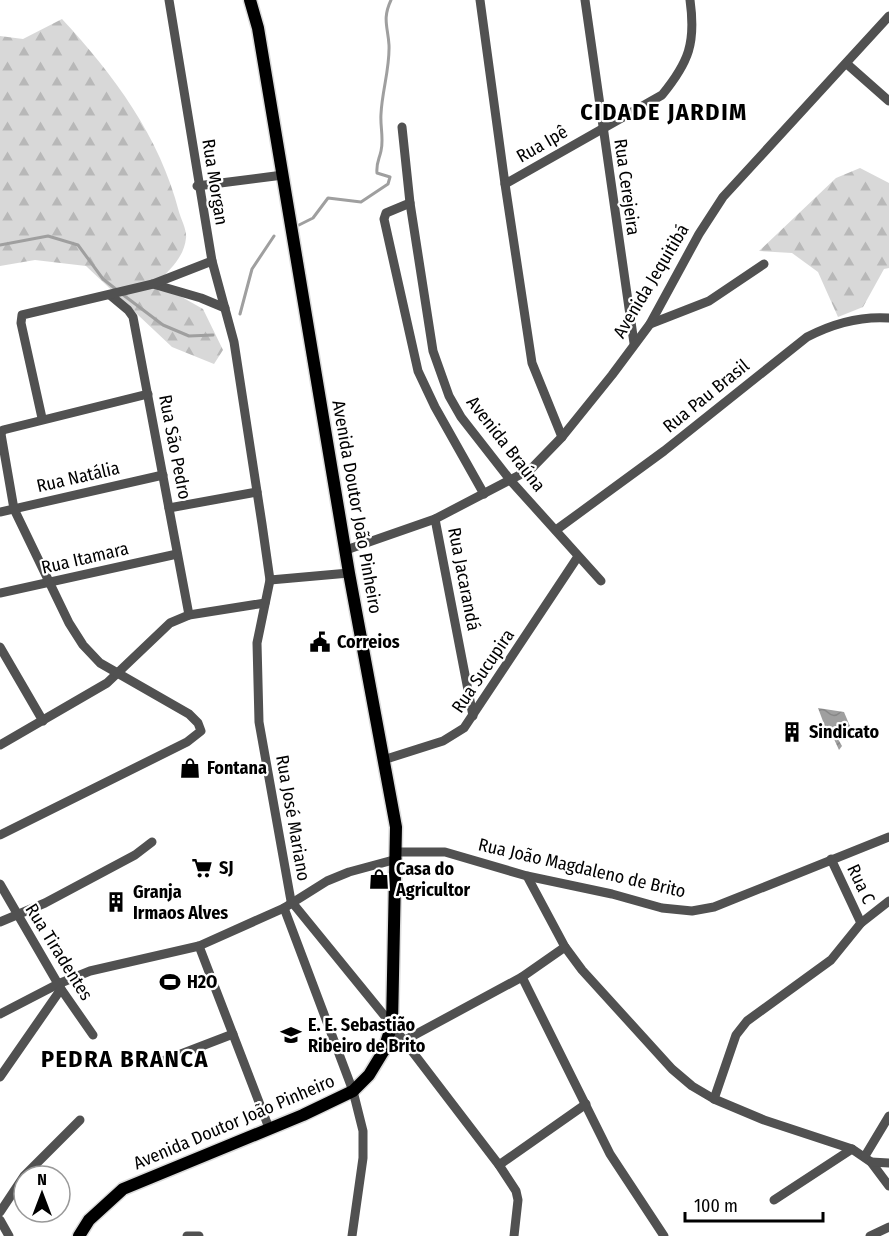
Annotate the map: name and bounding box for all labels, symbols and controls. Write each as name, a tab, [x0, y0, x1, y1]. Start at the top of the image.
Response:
district label: CIDADE JARDIM	[580, 98, 748, 126]
street label: Rua Ipê	[512, 121, 572, 167]
street label: Rua Morgan	[197, 137, 233, 227]
street label: Rua Cerejeira	[609, 137, 645, 237]
street label: Avenida Jequitibá	[608, 220, 694, 342]
street label: Rua Pau Brasil	[658, 354, 754, 437]
street label: Avenida Braúna	[462, 392, 550, 496]
street label: Rua São Pedro	[154, 393, 196, 501]
street label: Avenida Doutor João Pinheiro	[327, 399, 387, 615]
street label: Rua Natália	[34, 457, 122, 497]
street label: Rua Jacarandá	[443, 525, 485, 633]
street label: Rua Itamara	[39, 537, 131, 579]
street label: Rua Sucupira	[447, 625, 519, 717]
public building icon: Correios	[308, 630, 332, 654]
place label: Correios	[337, 631, 400, 653]
building icon: Sindicato	[780, 720, 804, 744]
place label: Sindicato	[809, 721, 880, 743]
street label: Rua José Mariano	[271, 753, 315, 883]
shop icon: Fontana	[178, 756, 202, 780]
place label: Fontana	[207, 757, 267, 779]
street label: Rua João Magdaleno de Brito	[476, 833, 688, 903]
supermarket icon: SJ	[190, 856, 214, 880]
place label: SJ	[219, 857, 233, 879]
place label: Casa do Agricultor	[395, 858, 471, 901]
street label: Rua C	[842, 861, 880, 907]
shop icon: Casa do Agricultor	[367, 867, 391, 891]
place label: Granja Irmaos Alves	[133, 881, 228, 924]
building icon: Granja Irmaos Alves	[104, 890, 128, 914]
street label: Rua Tiradentes	[21, 900, 98, 1005]
sports icon: H2O	[158, 970, 182, 994]
place label: H2O	[187, 971, 217, 993]
place label: E. E. Sebastião Ribeiro de Brito	[308, 1014, 426, 1057]
school or university icon: E. E. Sebastião Ribeiro de Brito	[279, 1023, 303, 1047]
district label: PEDRA BRANCA	[41, 1045, 209, 1073]
street label: Avenida Doutor João Pinheiro	[130, 1070, 338, 1174]
north arrow	[12, 1164, 72, 1224]
text: N	[37, 1170, 47, 1189]
scale bar	[685, 1185, 823, 1223]
text: 100 m	[694, 1195, 738, 1217]

